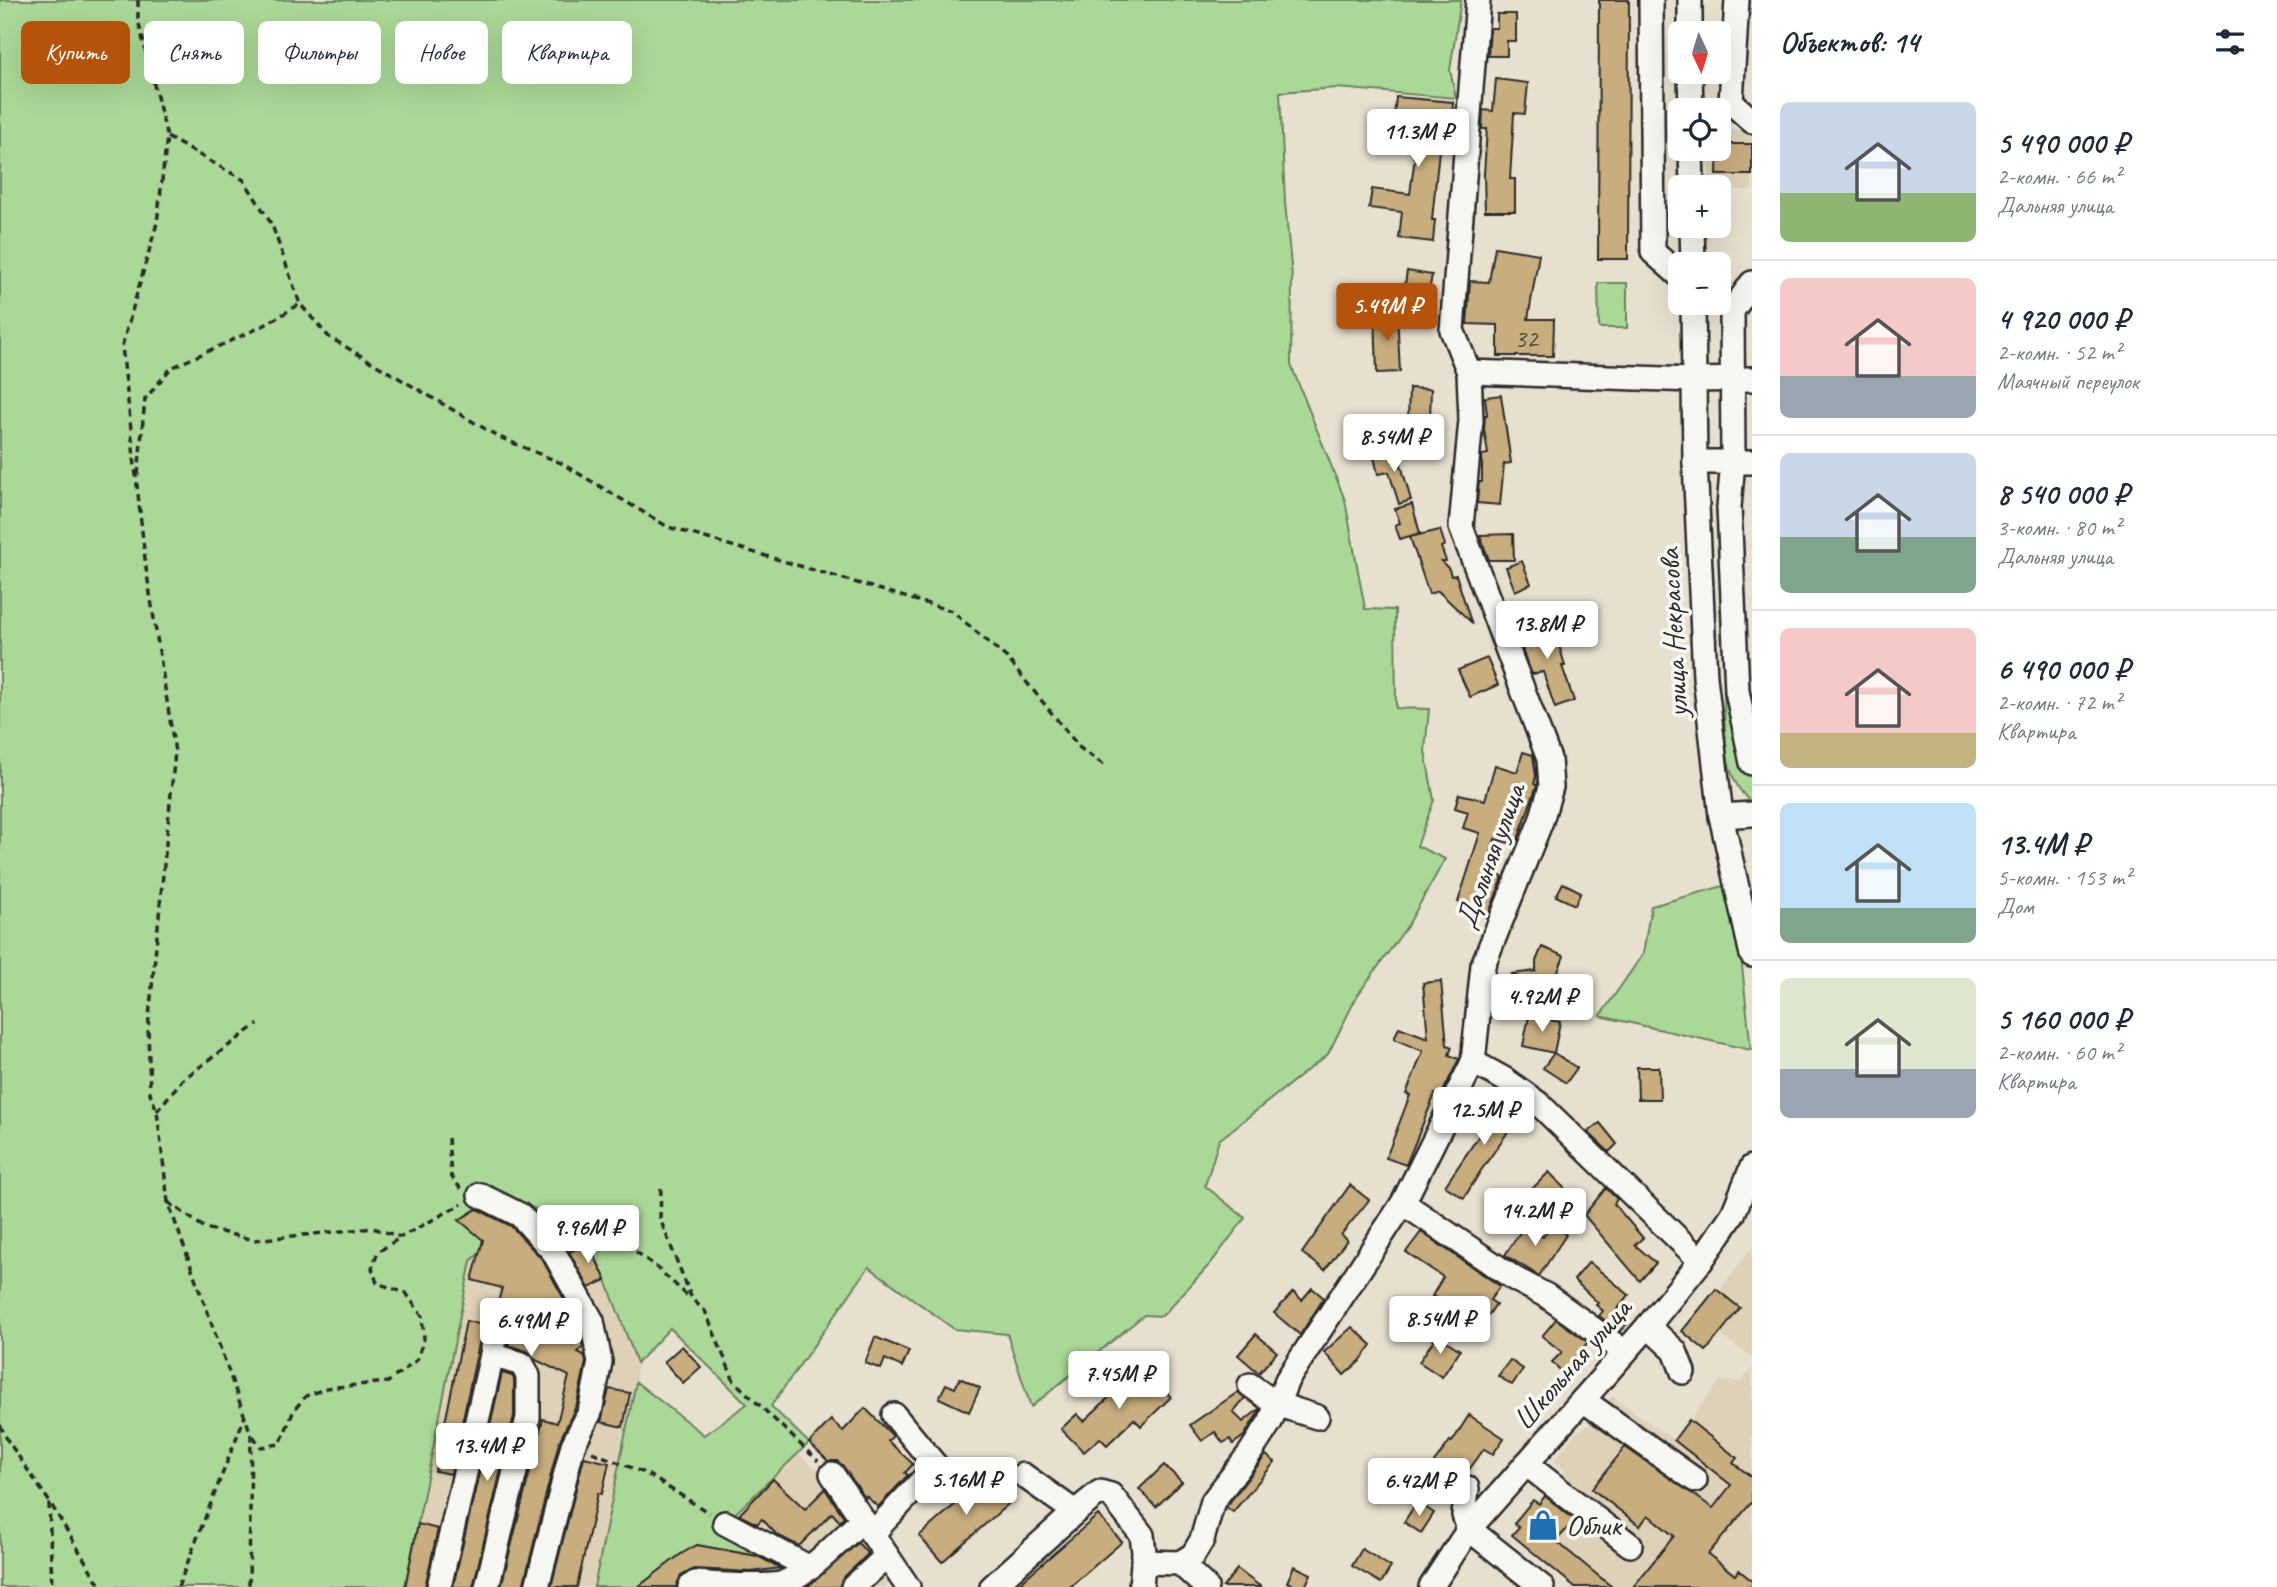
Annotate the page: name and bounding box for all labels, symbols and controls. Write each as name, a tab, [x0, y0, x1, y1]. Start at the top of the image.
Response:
chip: Купить	[21, 21, 130, 84]
chip: Снять	[144, 21, 244, 84]
chip: Фильтры	[258, 21, 381, 84]
chip: Новое	[395, 21, 488, 84]
chip: Квартира	[502, 21, 632, 84]
north arrow	[1668, 21, 1731, 84]
map controls	[1668, 21, 1731, 315]
text: Объектов: 14	[1780, 23, 1919, 61]
icon: filters	[2211, 23, 2249, 61]
button: locate	[1668, 98, 1731, 161]
pin: 11.3M ₽	[1353, 110, 1483, 169]
text: 11.3M ₽	[1383, 117, 1453, 146]
text: 5 490 000 ₽	[1997, 124, 2128, 162]
icon: home	[1836, 130, 1920, 214]
text: 2-комн. · 66 m²	[1997, 162, 2121, 191]
button: +	[1668, 175, 1731, 238]
text: Дальняя улица	[1997, 191, 2113, 220]
button: −	[1668, 252, 1731, 315]
pin: 5.49M ₽	[1322, 284, 1452, 343]
text: 5.49M ₽	[1352, 291, 1422, 320]
text: 4 920 000 ₽	[1997, 300, 2128, 338]
icon: home	[1836, 306, 1920, 390]
house number: 32	[1514, 322, 1540, 355]
text: 2-комн. · 52 m²	[1997, 338, 2121, 367]
text: Маячный переулок	[1997, 367, 2139, 396]
pin: 8.54M ₽	[1329, 414, 1459, 474]
text: 8.54M ₽	[1359, 422, 1429, 451]
text: 8 540 000 ₽	[1997, 475, 2128, 513]
icon: home	[1836, 481, 1920, 565]
text: 3-комн. · 80 m²	[1997, 513, 2121, 542]
text: Дальняя улица	[1997, 542, 2113, 571]
street label: улица Некрасова	[1649, 546, 1697, 721]
pin: 13.8M ₽	[1482, 602, 1612, 661]
text: 13.8M ₽	[1512, 609, 1582, 638]
text: 6 490 000 ₽	[1997, 650, 2129, 688]
icon: home	[1836, 656, 1920, 740]
text: 2-комн. · 72 m²	[1997, 688, 2121, 717]
text: Квартира	[1997, 717, 2075, 746]
street label: Дальняя улица	[1446, 776, 1535, 934]
text: 13.4M ₽	[1997, 825, 2088, 863]
icon: home	[1836, 831, 1920, 915]
text: 5-комн. · 153 m²	[1997, 863, 2131, 892]
text: Дом	[1997, 892, 2034, 921]
pin: 4.92M ₽	[1477, 974, 1607, 1034]
text: 4.92M ₽	[1507, 982, 1577, 1011]
text: 5 160 000 ₽	[1997, 1000, 2129, 1038]
icon: home	[1836, 1006, 1920, 1090]
text: 2-комн. · 60 m²	[1997, 1038, 2121, 1067]
text: Квартира	[1997, 1067, 2075, 1096]
pin: 12.5M ₽	[1419, 1088, 1549, 1147]
text: 12.5M ₽	[1449, 1095, 1519, 1124]
pin: 14.2M ₽	[1470, 1188, 1600, 1248]
text: 14.2M ₽	[1500, 1196, 1570, 1225]
pin: 9.96M ₽	[523, 1206, 653, 1265]
text: 9.96M ₽	[553, 1213, 623, 1242]
street label: Школьная улица	[1505, 1288, 1641, 1438]
pin: 8.54M ₽	[1375, 1296, 1505, 1356]
pin: 6.49M ₽	[466, 1298, 596, 1358]
text: 8.54M ₽	[1405, 1304, 1475, 1333]
text: 6.49M ₽	[496, 1306, 566, 1335]
pin: 7.45M ₽	[1054, 1352, 1184, 1411]
text: 7.45M ₽	[1084, 1359, 1154, 1388]
pin: 13.4M ₽	[422, 1424, 552, 1483]
text: 13.4M ₽	[452, 1431, 522, 1460]
pin: 5.16M ₽	[901, 1458, 1031, 1517]
pin: 6.42M ₽	[1354, 1458, 1484, 1518]
text: 5.16M ₽	[931, 1465, 1001, 1494]
text: 6.42M ₽	[1384, 1466, 1454, 1495]
place label: Облик	[1566, 1506, 1623, 1544]
shop icon: Облик	[1526, 1508, 1560, 1542]

